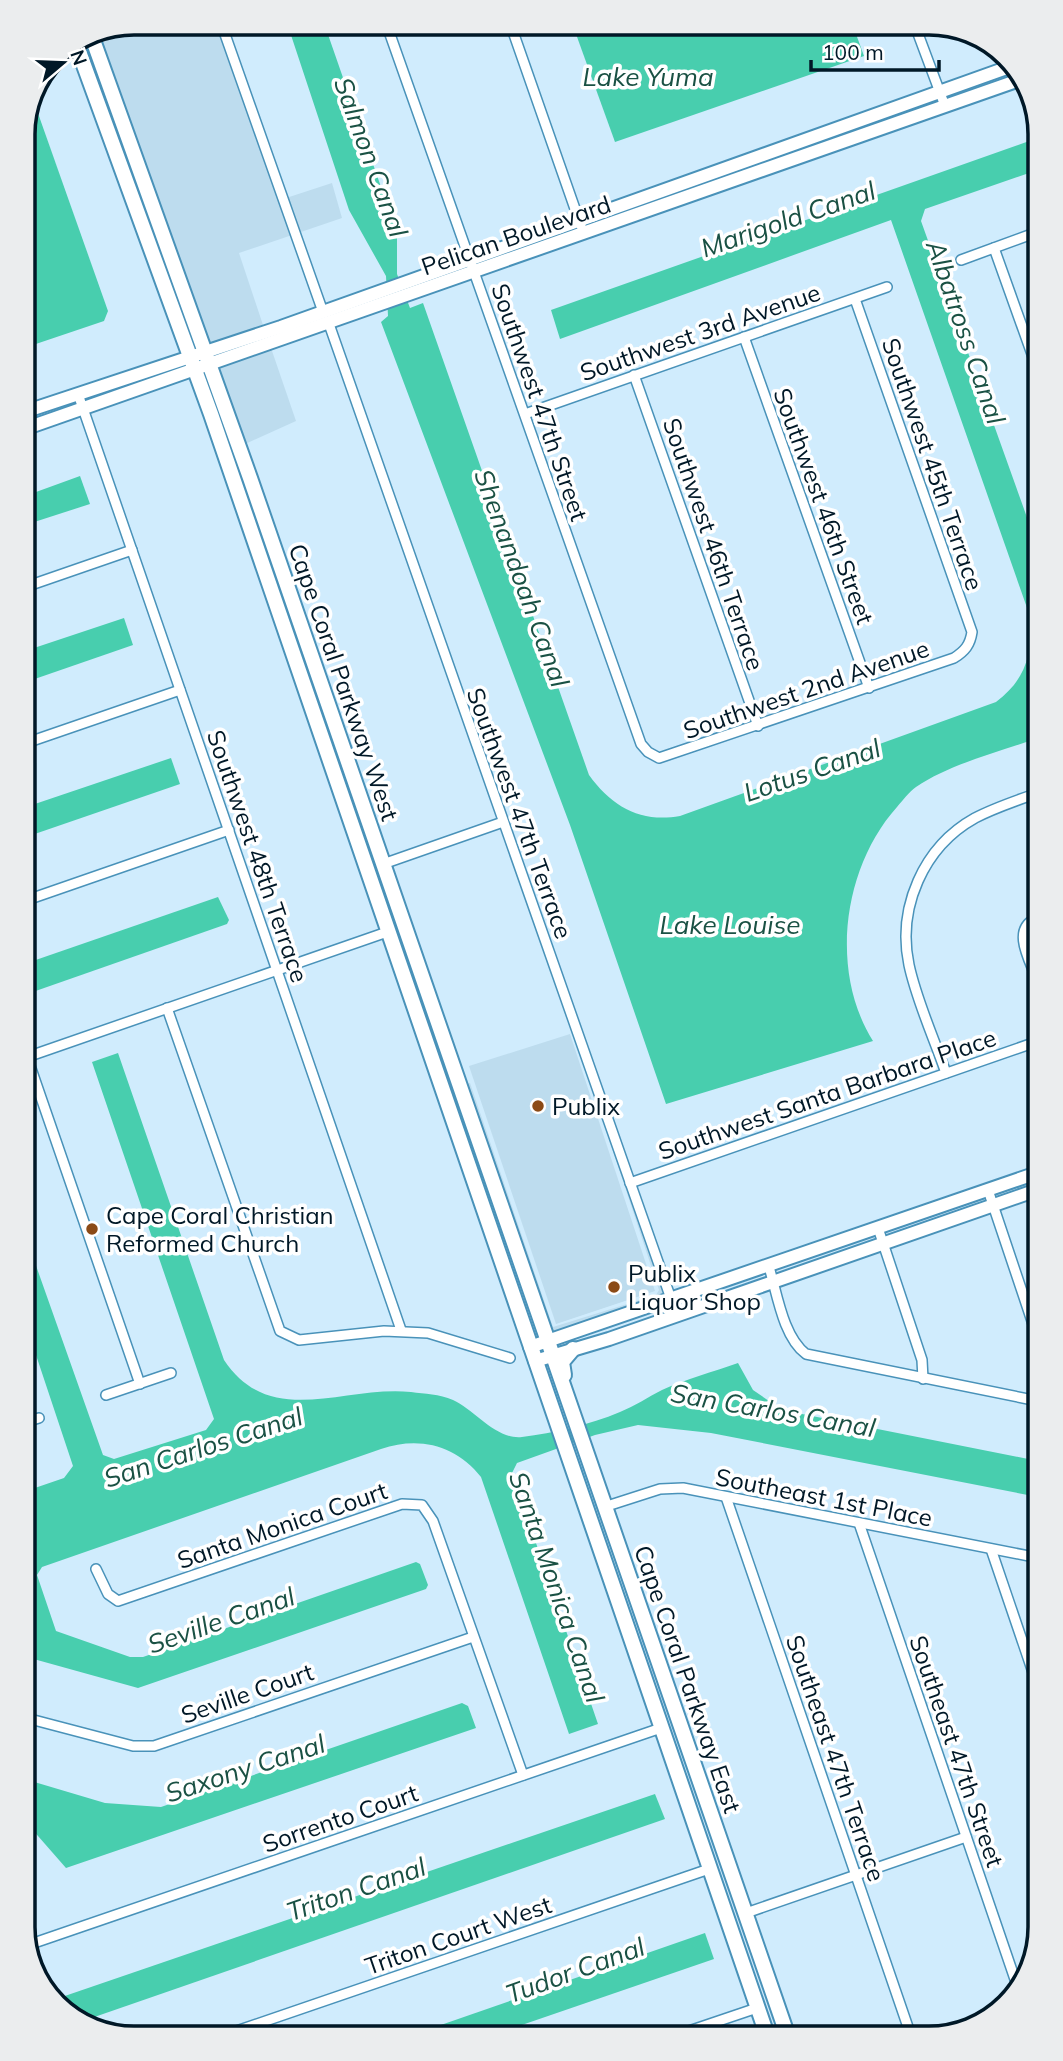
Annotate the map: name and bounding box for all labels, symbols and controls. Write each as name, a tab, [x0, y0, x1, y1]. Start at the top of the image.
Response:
north arrow	[28, 28, 98, 98]
scale bar	[811, 28, 939, 72]
text: 100 m	[822, 39, 884, 65]
text: N	[65, 47, 93, 68]
water label: Lake Yuma	[582, 60, 714, 93]
water label: Salmon Canal	[327, 73, 415, 242]
water label: Marigold Canal	[696, 173, 880, 264]
street label: Pelican Boulevard	[417, 189, 615, 281]
water label: Albatross Canal	[919, 235, 1013, 429]
street label: Southwest 3rd Avenue	[576, 277, 824, 387]
street label: Southwest 47th Street	[485, 279, 595, 525]
street label: Southwest 45th Terrace	[876, 334, 990, 594]
street label: Southwest 46th Street	[767, 384, 881, 628]
street label: Southwest 46th Terrace	[657, 414, 771, 674]
water label: Shenandoah Canal	[467, 464, 577, 692]
street label: Cape Coral Parkway West	[282, 540, 406, 824]
street label: Southwest 2nd Avenue	[679, 633, 933, 745]
street label: Southwest 47th Terrace	[461, 684, 579, 942]
street label: Southwest 48th Terrace	[201, 726, 315, 986]
water label: Lotus Canal	[739, 731, 886, 809]
water label: Lake Louise	[660, 908, 800, 941]
street label: Southwest Santa Barbara Place	[654, 1022, 1000, 1166]
place label: Publix	[552, 1091, 620, 1121]
marker: Publix	[530, 1098, 546, 1114]
place label: Cape Coral Christian Reformed Church	[106, 1200, 334, 1258]
marker: Cape Coral Christian Reformed Church	[84, 1221, 100, 1237]
place label: Publix Liquor Shop	[628, 1258, 761, 1316]
marker: Publix Liquor Shop	[606, 1279, 622, 1295]
water label: San Carlos Canal	[668, 1376, 879, 1444]
water label: San Carlos Canal	[100, 1399, 307, 1495]
street label: Southeast 1st Place	[713, 1461, 935, 1533]
water label: Santa Monica Canal	[502, 1467, 612, 1708]
street label: Santa Monica Court	[173, 1475, 391, 1575]
street label: Cape Coral Parkway East	[628, 1541, 748, 1817]
water label: Seville Canal	[143, 1579, 300, 1661]
street label: Southeast 47th Terrace	[780, 1631, 892, 1885]
street label: Southeast 47th Street	[903, 1631, 1011, 1871]
street label: Seville Court	[177, 1656, 317, 1730]
water label: Saxony Canal	[161, 1726, 330, 1809]
street label: Sorrento Court	[258, 1777, 422, 1859]
water label: Triton Canal	[282, 1850, 431, 1928]
street label: Triton Court West	[361, 1889, 555, 1981]
water label: Tudor Canal	[501, 1929, 650, 2010]

